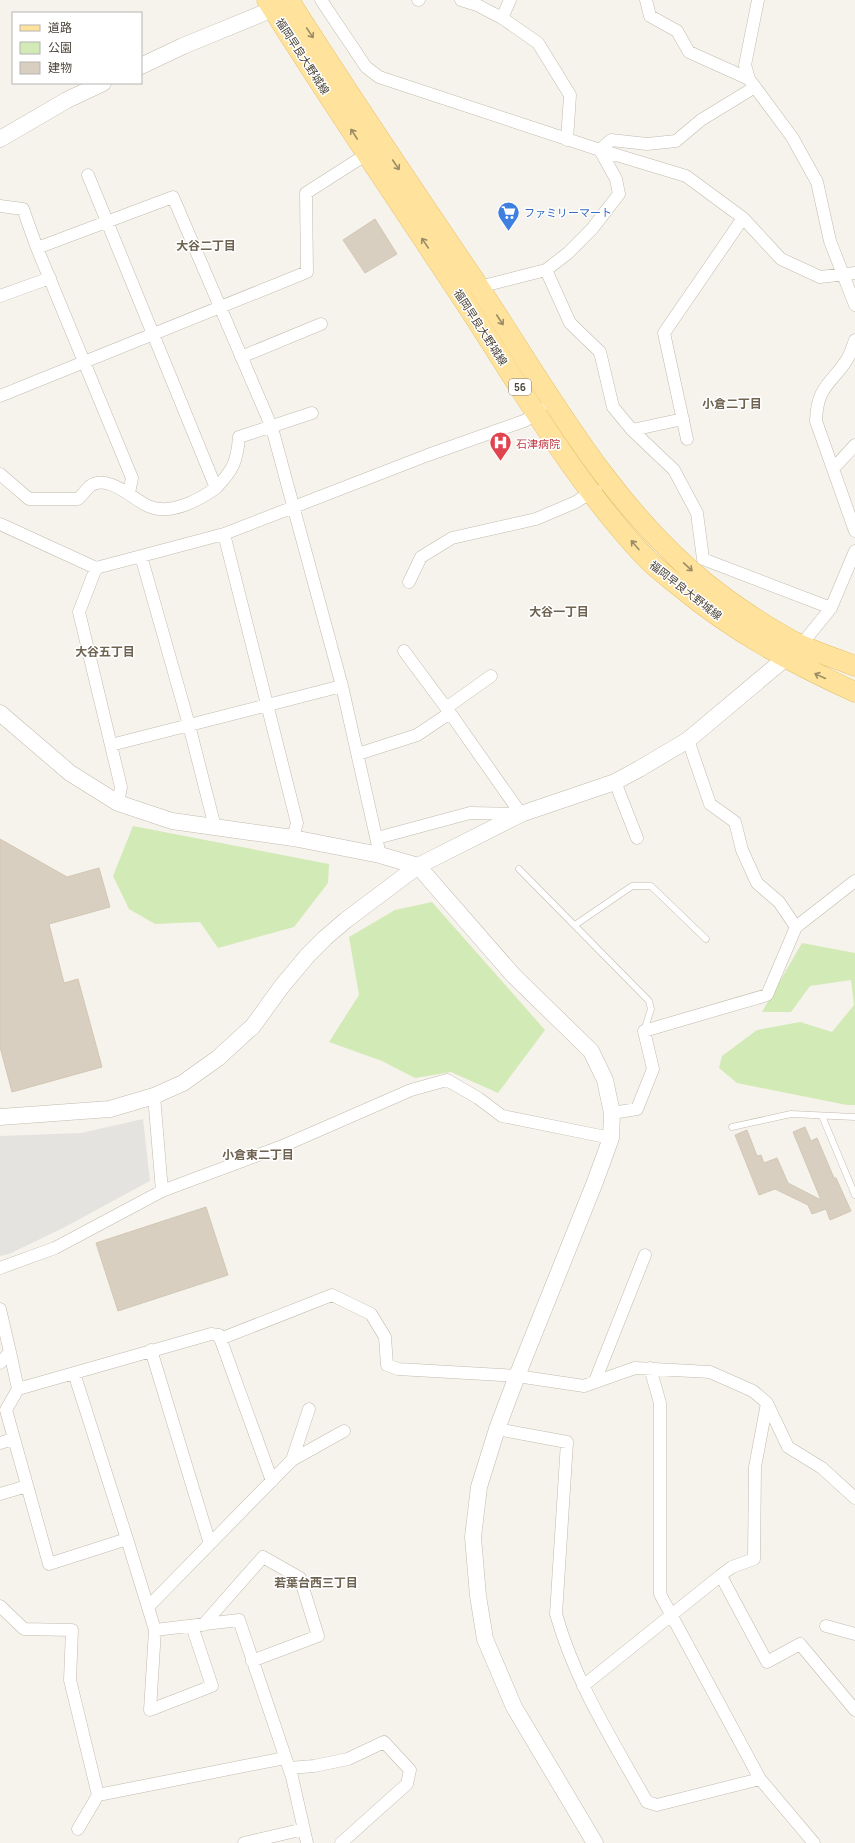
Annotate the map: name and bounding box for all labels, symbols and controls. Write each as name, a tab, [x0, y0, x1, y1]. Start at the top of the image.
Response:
legend	[12, 12, 142, 84]
street label: 福岡早良大野城線	[273, 15, 333, 97]
text: 道路	[48, 19, 72, 36]
one-way arrow	[306, 27, 314, 38]
text: 公園	[48, 39, 72, 56]
text: 建物	[48, 59, 72, 76]
one-way arrow	[350, 129, 358, 140]
one-way arrow	[392, 160, 400, 171]
supermarket icon: ファミリーマート	[495, 199, 521, 232]
place label: ファミリーマート	[524, 205, 612, 220]
district label: 大谷二丁目	[176, 237, 236, 254]
one-way arrow	[421, 237, 430, 248]
street label: 福岡早良大野城線	[451, 286, 511, 368]
one-way arrow	[496, 314, 504, 325]
road number: 56	[509, 379, 531, 395]
district label: 小倉二丁目	[702, 395, 762, 412]
hospital icon: 石津病院	[487, 430, 513, 463]
place label: 石津病院	[516, 436, 560, 451]
one-way arrow	[630, 539, 639, 550]
street label: 福岡早良大野城線	[647, 557, 725, 623]
one-way arrow	[683, 562, 693, 572]
district label: 大谷一丁目	[529, 603, 589, 620]
district label: 大谷五丁目	[75, 643, 135, 660]
one-way arrow	[814, 672, 826, 679]
district label: 小倉東二丁目	[222, 1146, 294, 1163]
district label: 若葉台西三丁目	[274, 1574, 358, 1591]

